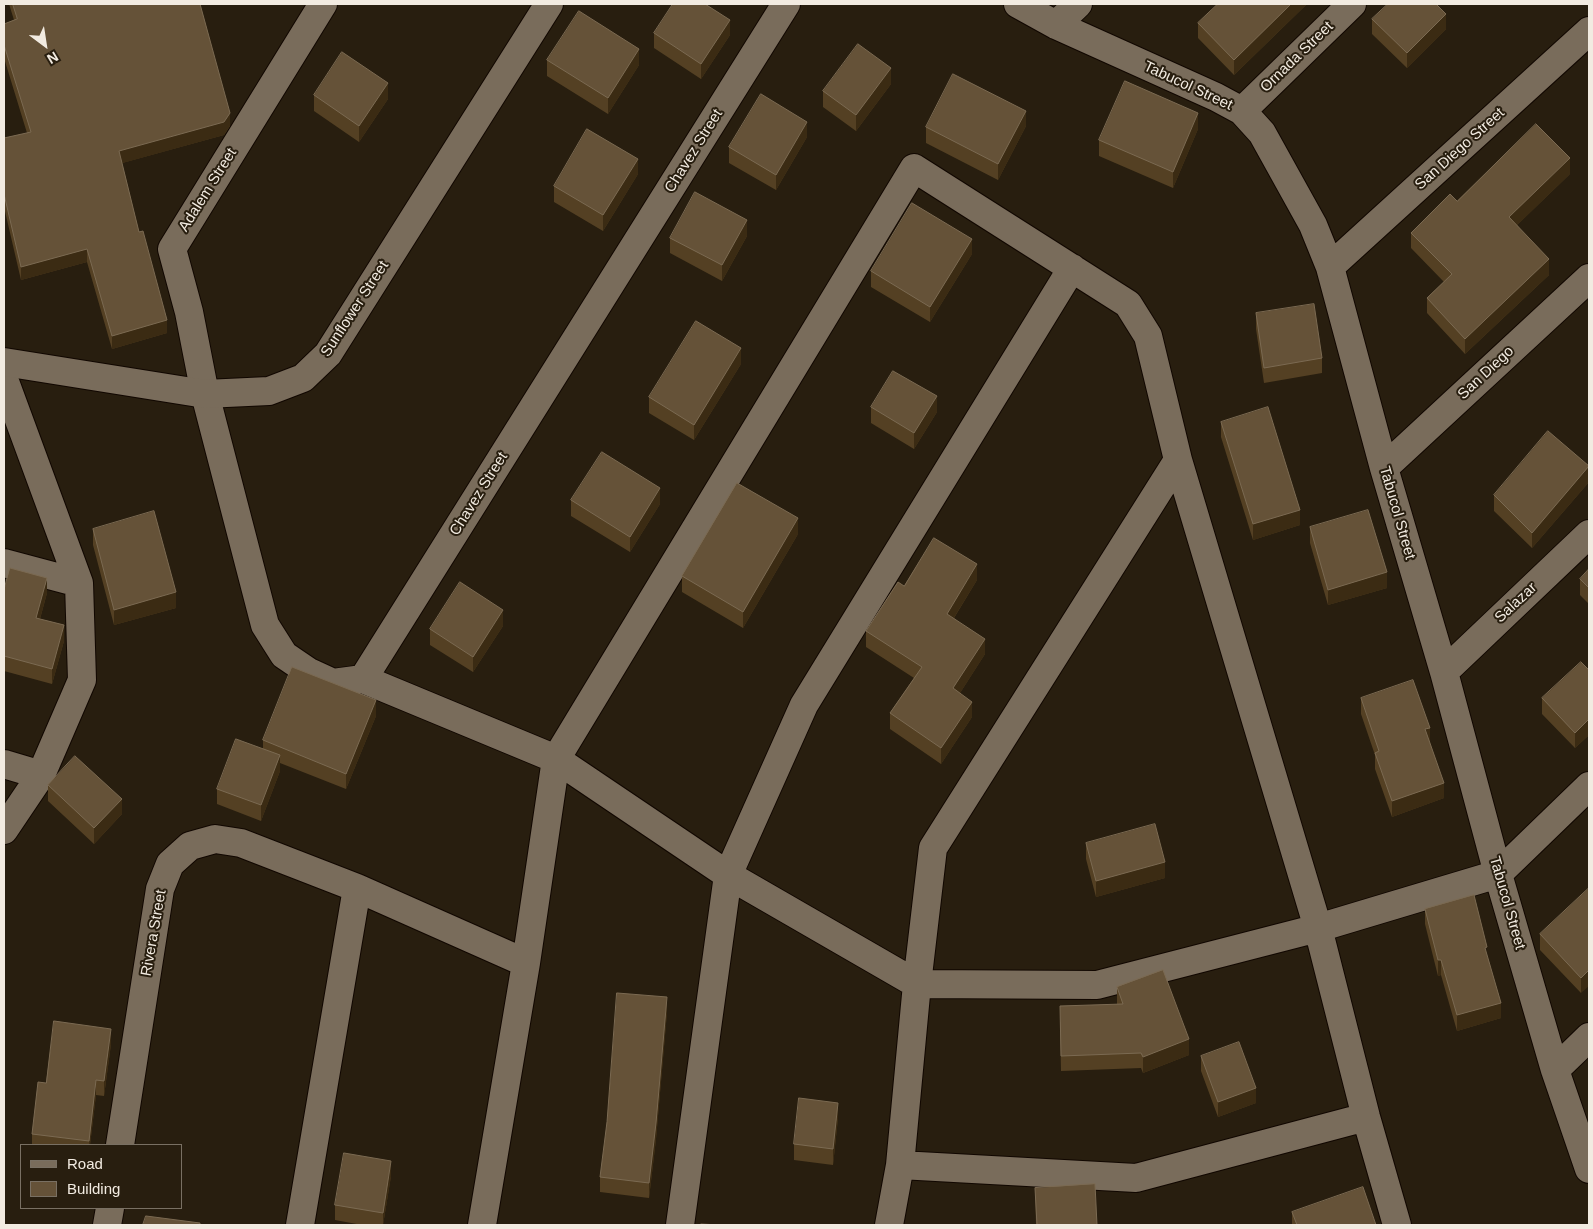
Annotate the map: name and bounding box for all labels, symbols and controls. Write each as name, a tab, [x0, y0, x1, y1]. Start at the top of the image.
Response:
street label: Ornada Street	[1257, 18, 1337, 96]
north arrow	[20, 20, 70, 70]
text: N	[44, 48, 61, 67]
street label: Tabucol Street	[1141, 58, 1235, 114]
street label: San Diego Street	[1412, 104, 1508, 194]
street label: Chavez Street	[661, 106, 727, 196]
street label: Adalem Street	[175, 145, 241, 235]
street label: Sunflower Street	[317, 258, 393, 360]
street label: San Diego	[1454, 343, 1518, 403]
street label: Chavez Street	[446, 449, 512, 539]
street label: Tabucol Street	[1375, 464, 1419, 562]
street label: Salazar	[1491, 579, 1541, 627]
street label: Tabucol Street	[1485, 854, 1529, 952]
street label: Rivera Street	[138, 888, 170, 978]
legend	[20, 1144, 182, 1209]
text: Road	[67, 1155, 103, 1172]
text: Building	[67, 1180, 120, 1197]

